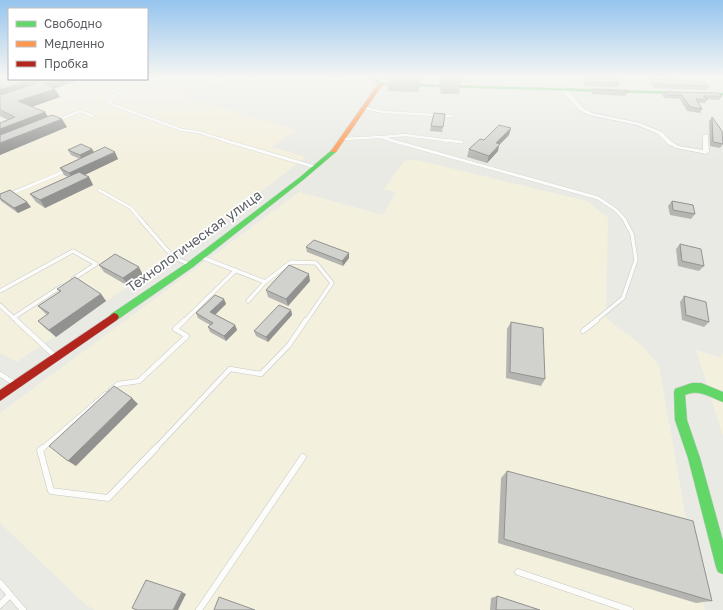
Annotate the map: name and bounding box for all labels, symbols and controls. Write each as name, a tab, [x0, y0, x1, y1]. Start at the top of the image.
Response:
legend	[8, 8, 148, 80]
text: Свободно	[44, 16, 102, 31]
text: Медленно	[44, 36, 104, 51]
text: Пробка	[44, 56, 88, 71]
street label: Технологическая улица	[123, 186, 265, 295]

